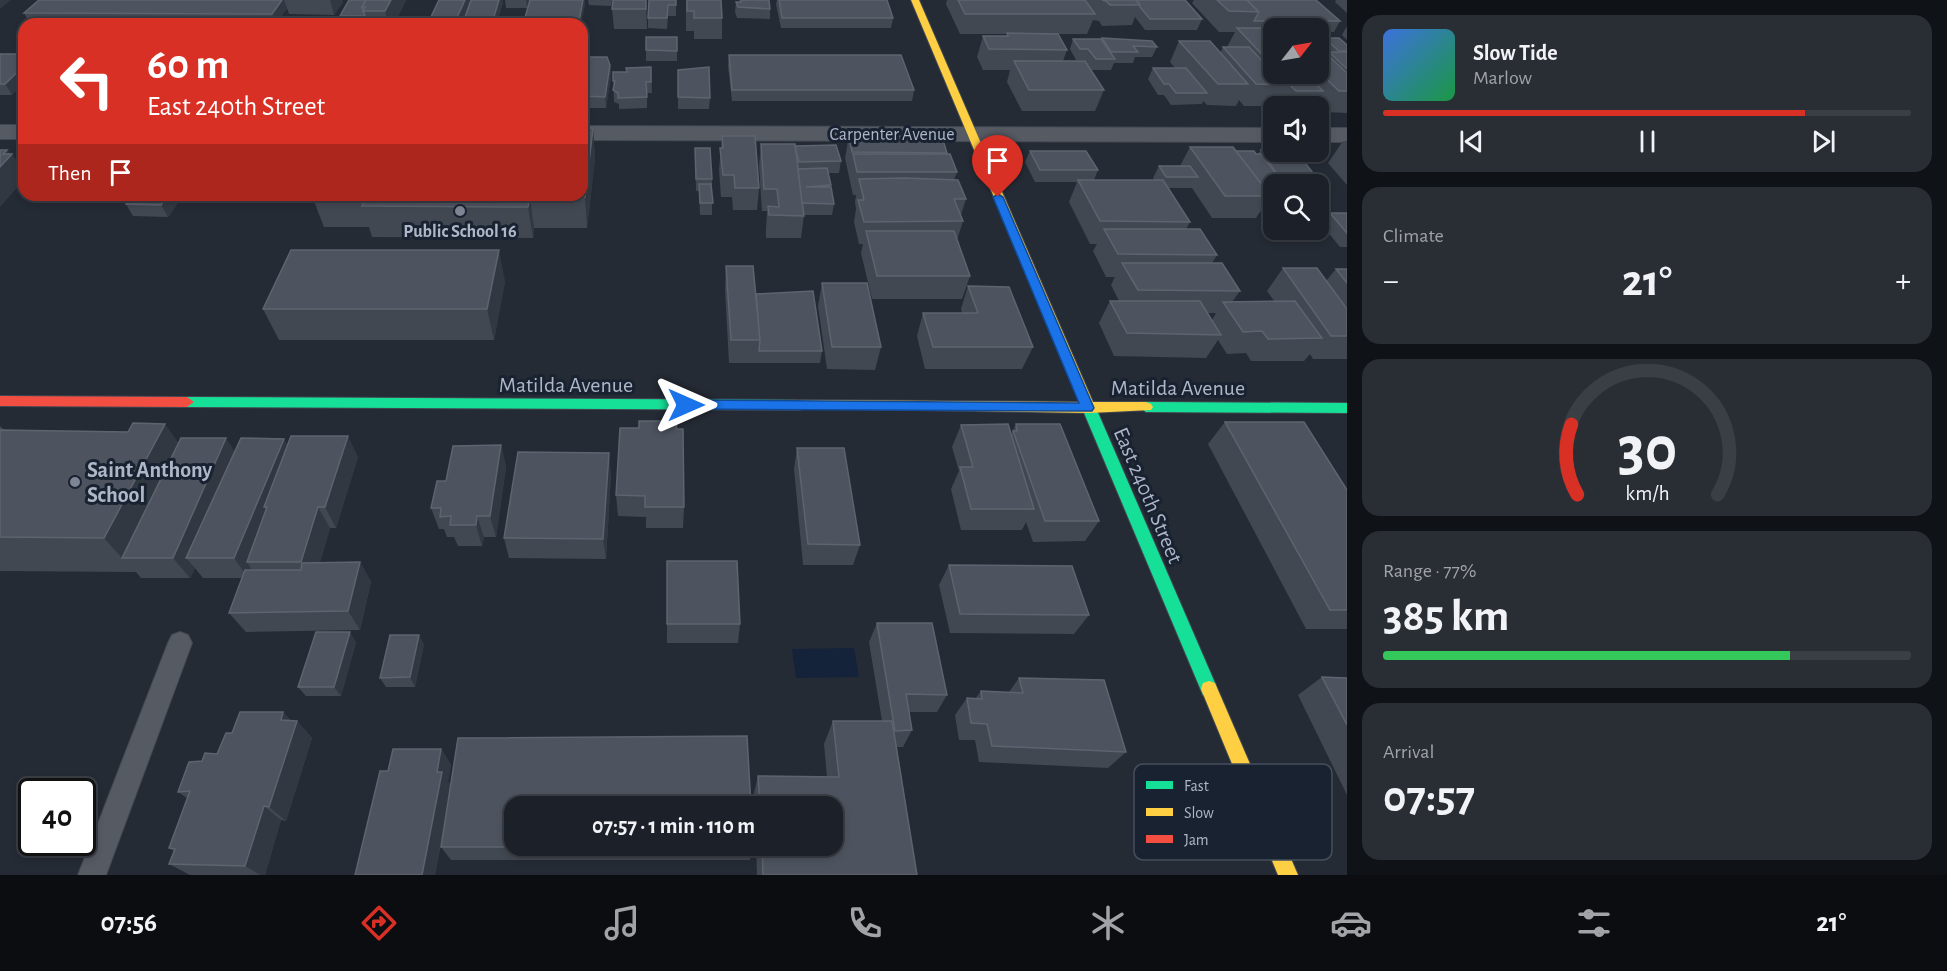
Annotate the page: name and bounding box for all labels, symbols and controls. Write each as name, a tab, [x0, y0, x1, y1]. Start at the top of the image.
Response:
north arrow	[1263, 18, 1329, 84]
map controls	[1263, 18, 1329, 240]
icon: left	[48, 42, 126, 120]
text: Slow Tide	[1473, 42, 1558, 64]
text: 60 m	[147, 44, 229, 86]
text: Marlow	[1473, 68, 1532, 88]
text: East 240th Street	[147, 93, 325, 120]
button: sound	[1263, 96, 1329, 162]
icon: previous	[1455, 125, 1488, 158]
icon: pause	[1631, 125, 1664, 158]
icon: next	[1807, 125, 1840, 158]
street label: Carpenter Avenue	[829, 126, 955, 144]
pin	[972, 135, 1023, 197]
icon: arrive	[981, 144, 1014, 177]
icon: arrive	[104, 156, 137, 189]
text: Then	[48, 162, 92, 184]
button: search	[1263, 174, 1329, 240]
marker: Public School 16	[453, 204, 467, 218]
place label: Public School 16	[403, 223, 517, 241]
text: Climate	[1383, 226, 1444, 246]
text: 21°	[1622, 259, 1672, 304]
text: −	[1383, 265, 1399, 298]
text: +	[1895, 265, 1911, 298]
position arrow	[654, 373, 718, 437]
street label: Matilda Avenue	[499, 374, 633, 396]
street label: Matilda Avenue	[1111, 377, 1245, 399]
text: 30	[1617, 419, 1677, 481]
street label: East 240th Street	[1110, 424, 1187, 567]
place label: Saint Anthony School	[87, 459, 212, 506]
marker: Saint Anthony School	[68, 475, 82, 489]
text: km/h	[1625, 483, 1669, 504]
text: Range · 77%	[1383, 561, 1476, 581]
text: 385 km	[1383, 594, 1509, 639]
text: Arrival	[1383, 742, 1434, 762]
legend	[1134, 764, 1332, 860]
text: 07:57	[1383, 775, 1475, 820]
speed limit sign: 40	[18, 778, 96, 856]
text: Fast	[1184, 778, 1209, 794]
text: Slow	[1184, 805, 1214, 821]
text: 07:57 · 1 min · 110 m	[592, 815, 755, 837]
text: Jam	[1184, 832, 1209, 848]
icon: directions	[358, 902, 400, 944]
icon: music	[601, 902, 643, 944]
icon: phone	[844, 902, 886, 944]
icon: climate	[1087, 902, 1129, 944]
icon: car	[1330, 902, 1372, 944]
icon: filters	[1573, 902, 1615, 944]
text: 07:56	[101, 909, 157, 936]
text: 21°	[1816, 909, 1846, 936]

